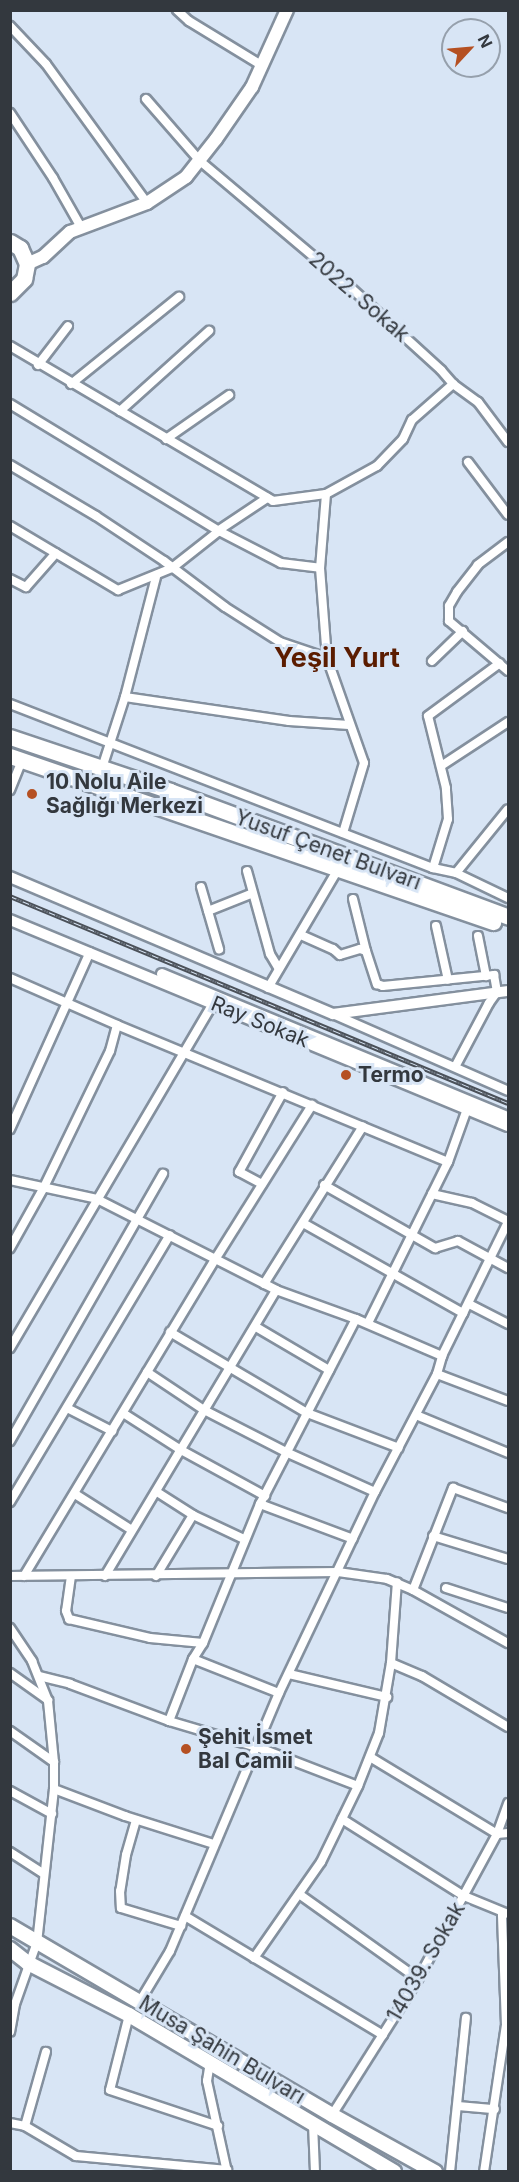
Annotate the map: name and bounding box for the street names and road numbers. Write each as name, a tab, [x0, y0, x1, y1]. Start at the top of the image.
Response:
street label: 2022. Sokak	[304, 247, 414, 347]
street label: Yusuf Çenet Bulvarı	[232, 805, 424, 895]
street label: Ray Sokak	[207, 991, 313, 1053]
street label: 14039. Sokak	[382, 1898, 470, 2026]
street label: Musa Şahin Bulvarı	[134, 1990, 310, 2110]

